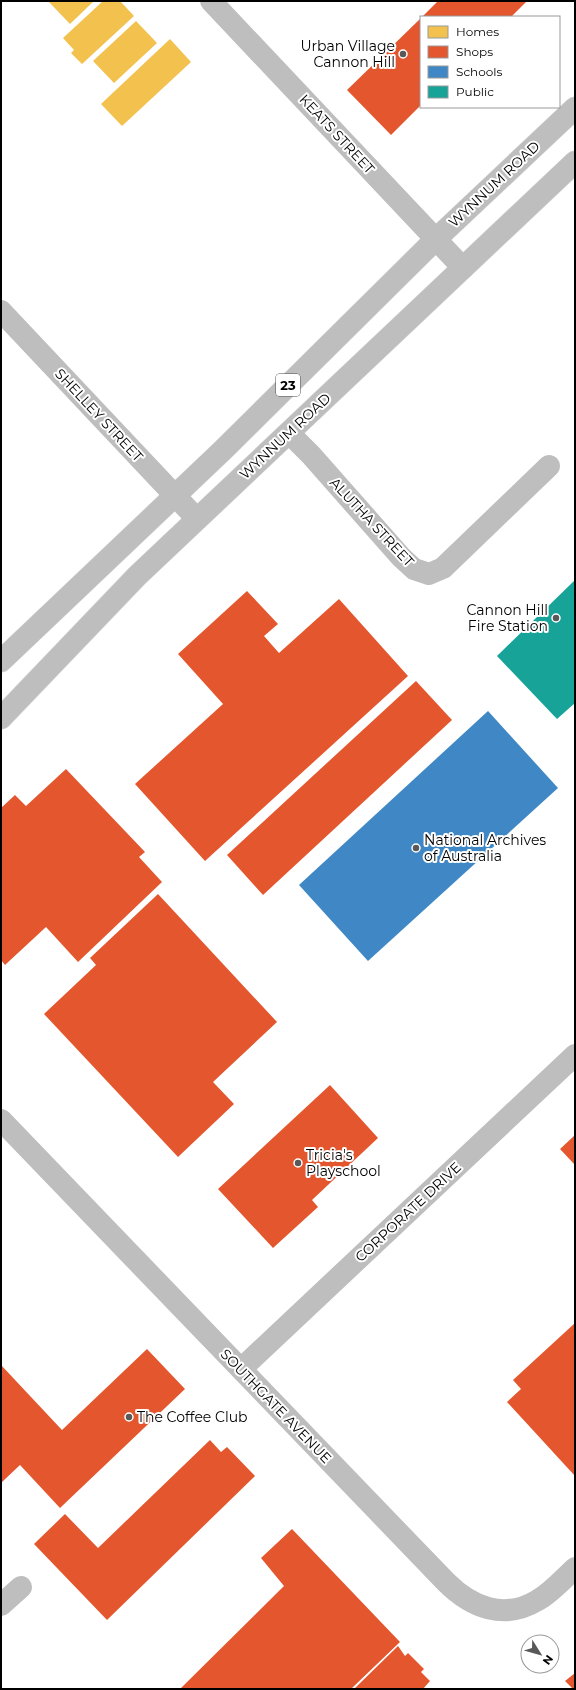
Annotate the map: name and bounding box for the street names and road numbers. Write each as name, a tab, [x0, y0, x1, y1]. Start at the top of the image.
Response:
street label: KEATS STREET	[295, 90, 379, 178]
street label: WYNNUM ROAD	[445, 137, 543, 231]
street label: SHELLEY STREET	[51, 365, 147, 465]
road number: 23	[276, 374, 300, 396]
street label: WYNNUM ROAD	[236, 389, 334, 483]
street label: ALUTHA STREET	[326, 474, 418, 570]
street label: CORPORATE DRIVE	[351, 1158, 465, 1266]
street label: SOUTHGATE AVENUE	[217, 1345, 335, 1467]

